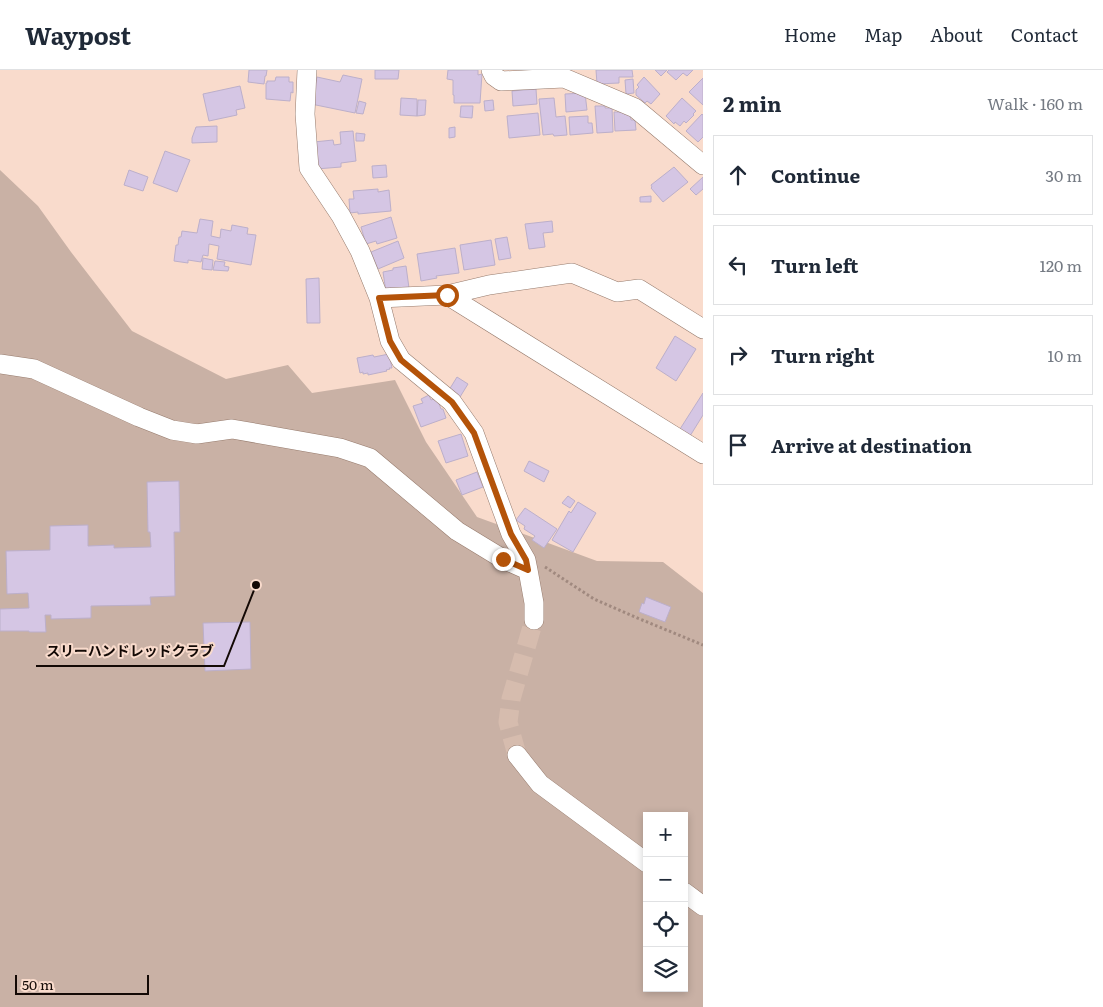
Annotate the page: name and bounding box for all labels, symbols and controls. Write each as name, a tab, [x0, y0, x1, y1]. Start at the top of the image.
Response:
text: Waypost	[25, 17, 131, 52]
text: Home	[784, 21, 836, 48]
text: Map	[864, 21, 902, 48]
text: About	[930, 21, 983, 48]
text: Contact	[1011, 21, 1078, 48]
text: 2 min	[723, 87, 782, 118]
text: Walk · 160 m	[987, 91, 1083, 115]
icon: ahead	[724, 161, 752, 189]
text: Continue	[771, 161, 860, 189]
text: 30 m	[1045, 163, 1082, 187]
icon: left	[724, 251, 752, 279]
text: Turn left	[771, 251, 858, 279]
text: 120 m	[1039, 253, 1082, 277]
route start	[436, 284, 459, 307]
icon: right	[724, 341, 752, 369]
text: Turn right	[771, 341, 875, 369]
text: 10 m	[1048, 343, 1082, 367]
icon: arrive	[724, 431, 752, 459]
text: Arrive at destination	[771, 431, 972, 459]
route end	[492, 548, 515, 571]
callout: スリーハンドレッドクラブ	[36, 637, 224, 666]
text: スリーハンドレッドクラブ	[46, 640, 214, 660]
map controls	[643, 812, 688, 992]
button: +	[643, 812, 688, 857]
button: −	[643, 857, 688, 902]
button: locate	[643, 902, 688, 947]
button: layers	[643, 947, 688, 992]
scale bar	[15, 972, 149, 995]
text: 50 m	[22, 974, 54, 994]

